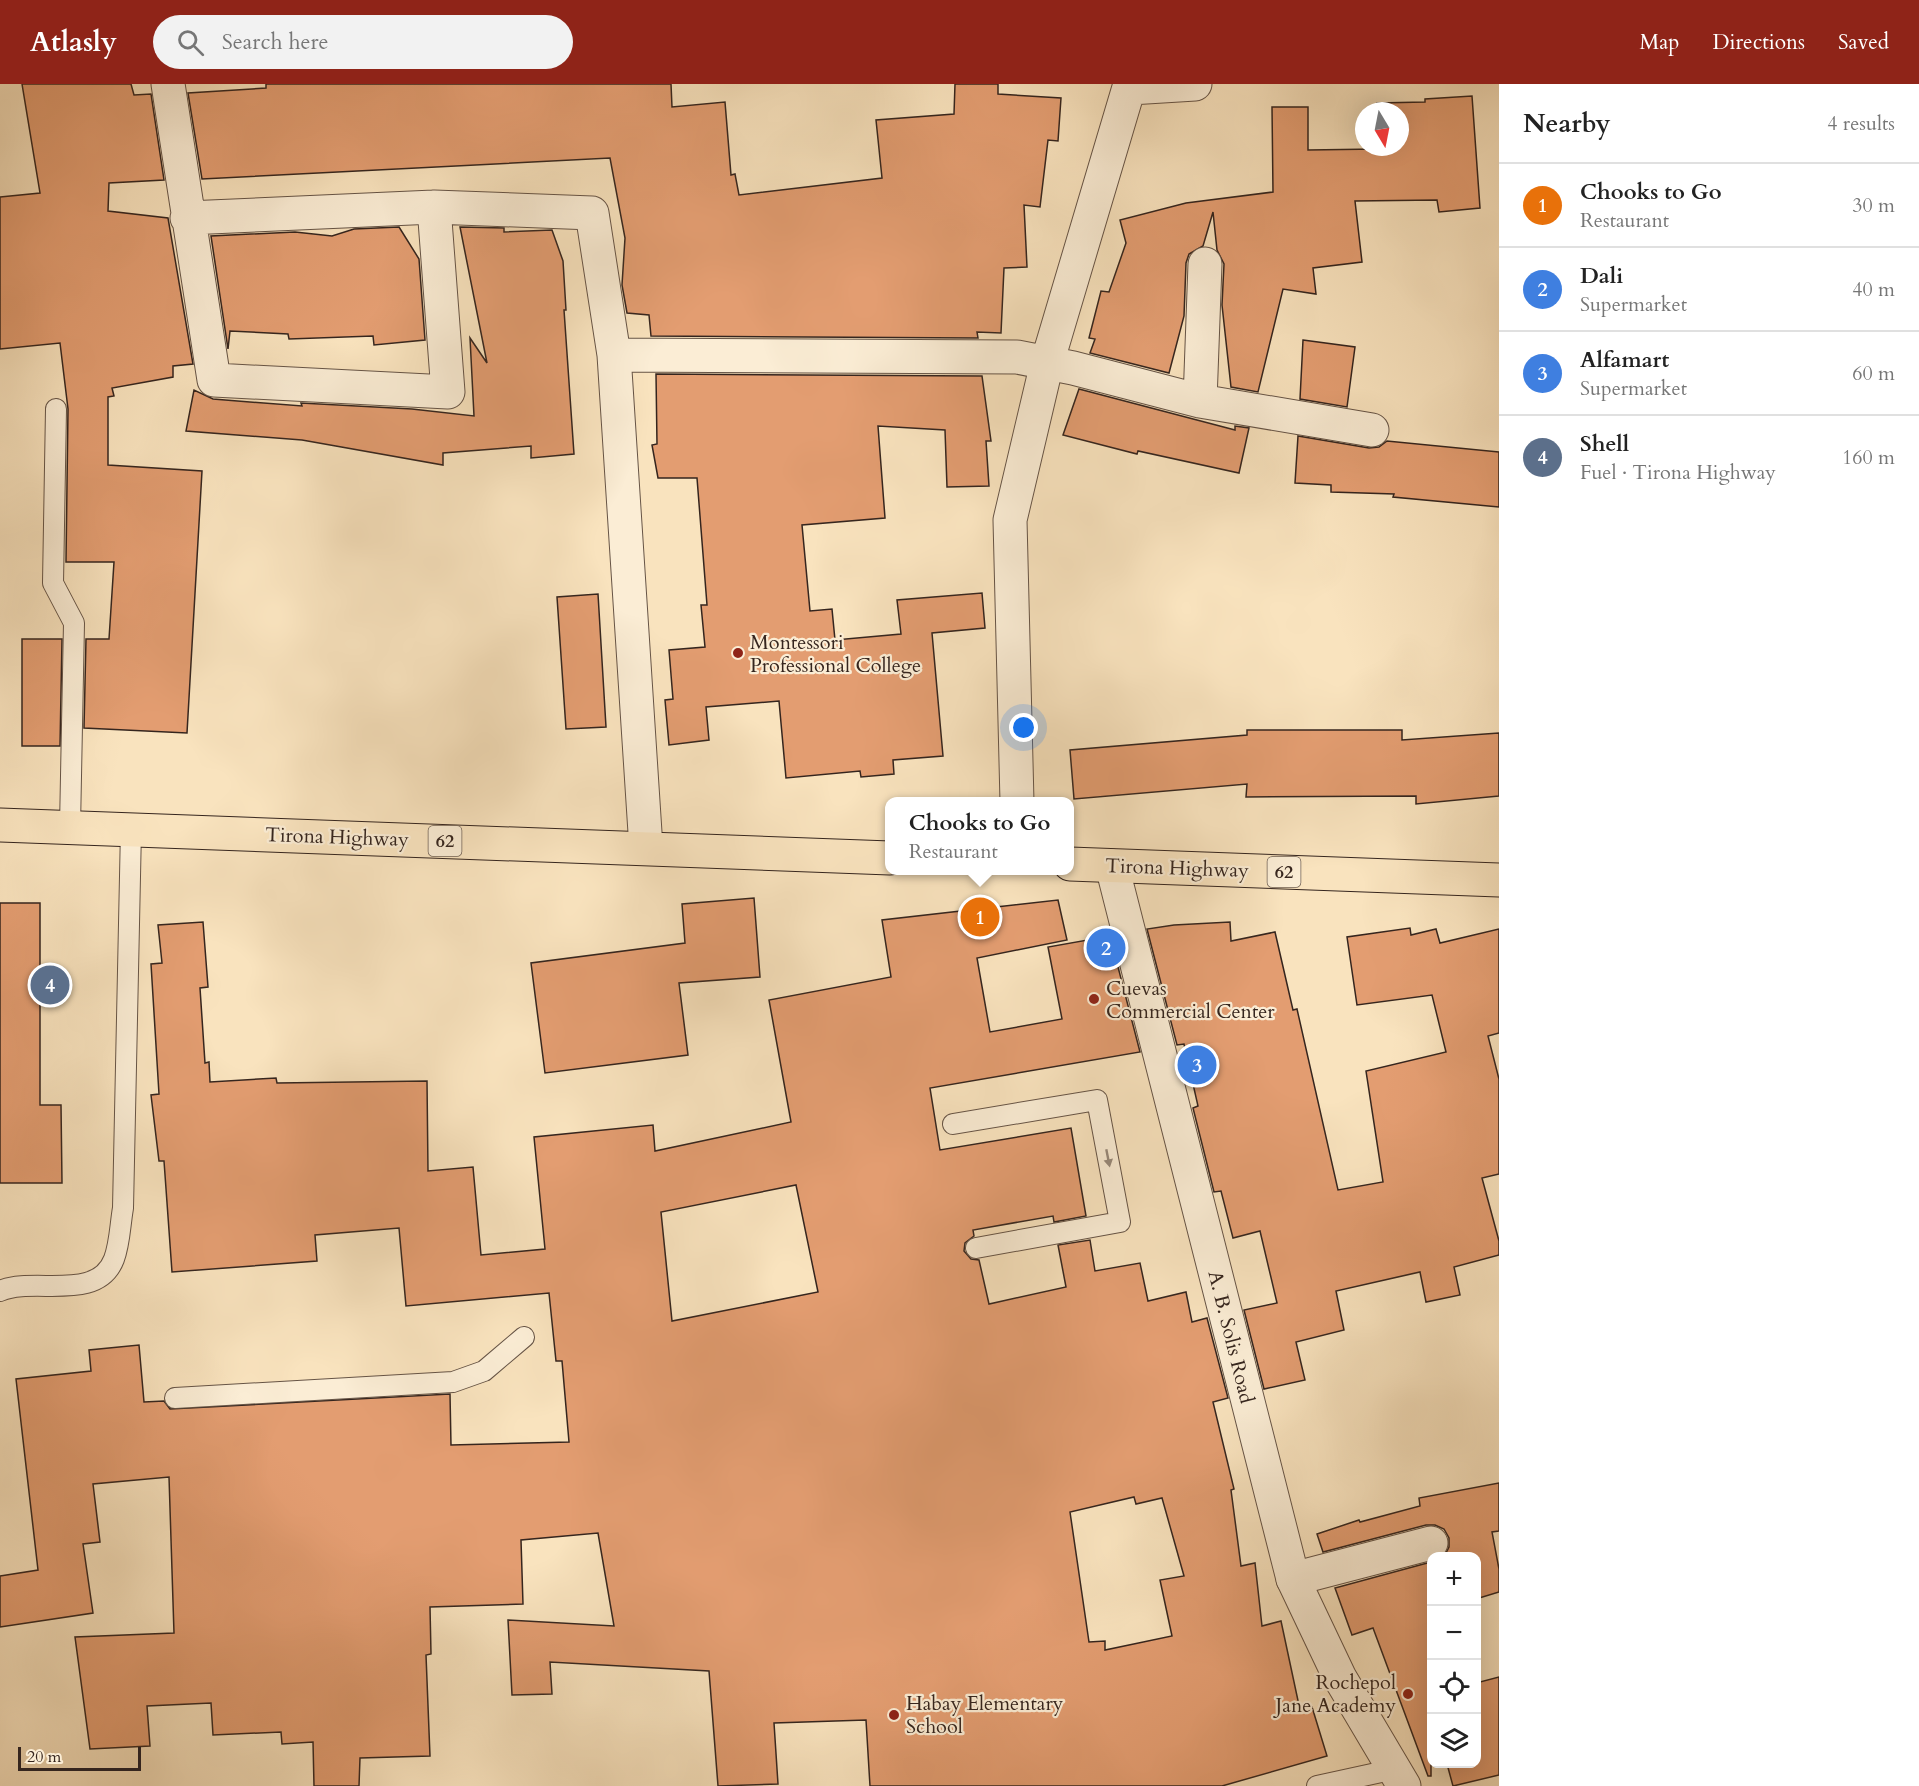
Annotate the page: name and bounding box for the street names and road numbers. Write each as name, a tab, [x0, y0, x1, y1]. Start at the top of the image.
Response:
street label: Tirona Highway	[265, 821, 410, 853]
road number: 62	[428, 826, 462, 856]
street label: Tirona Highway	[1105, 852, 1250, 884]
road number: 62	[1268, 857, 1300, 887]
street label: A. B. Solis Road	[1201, 1268, 1261, 1407]

